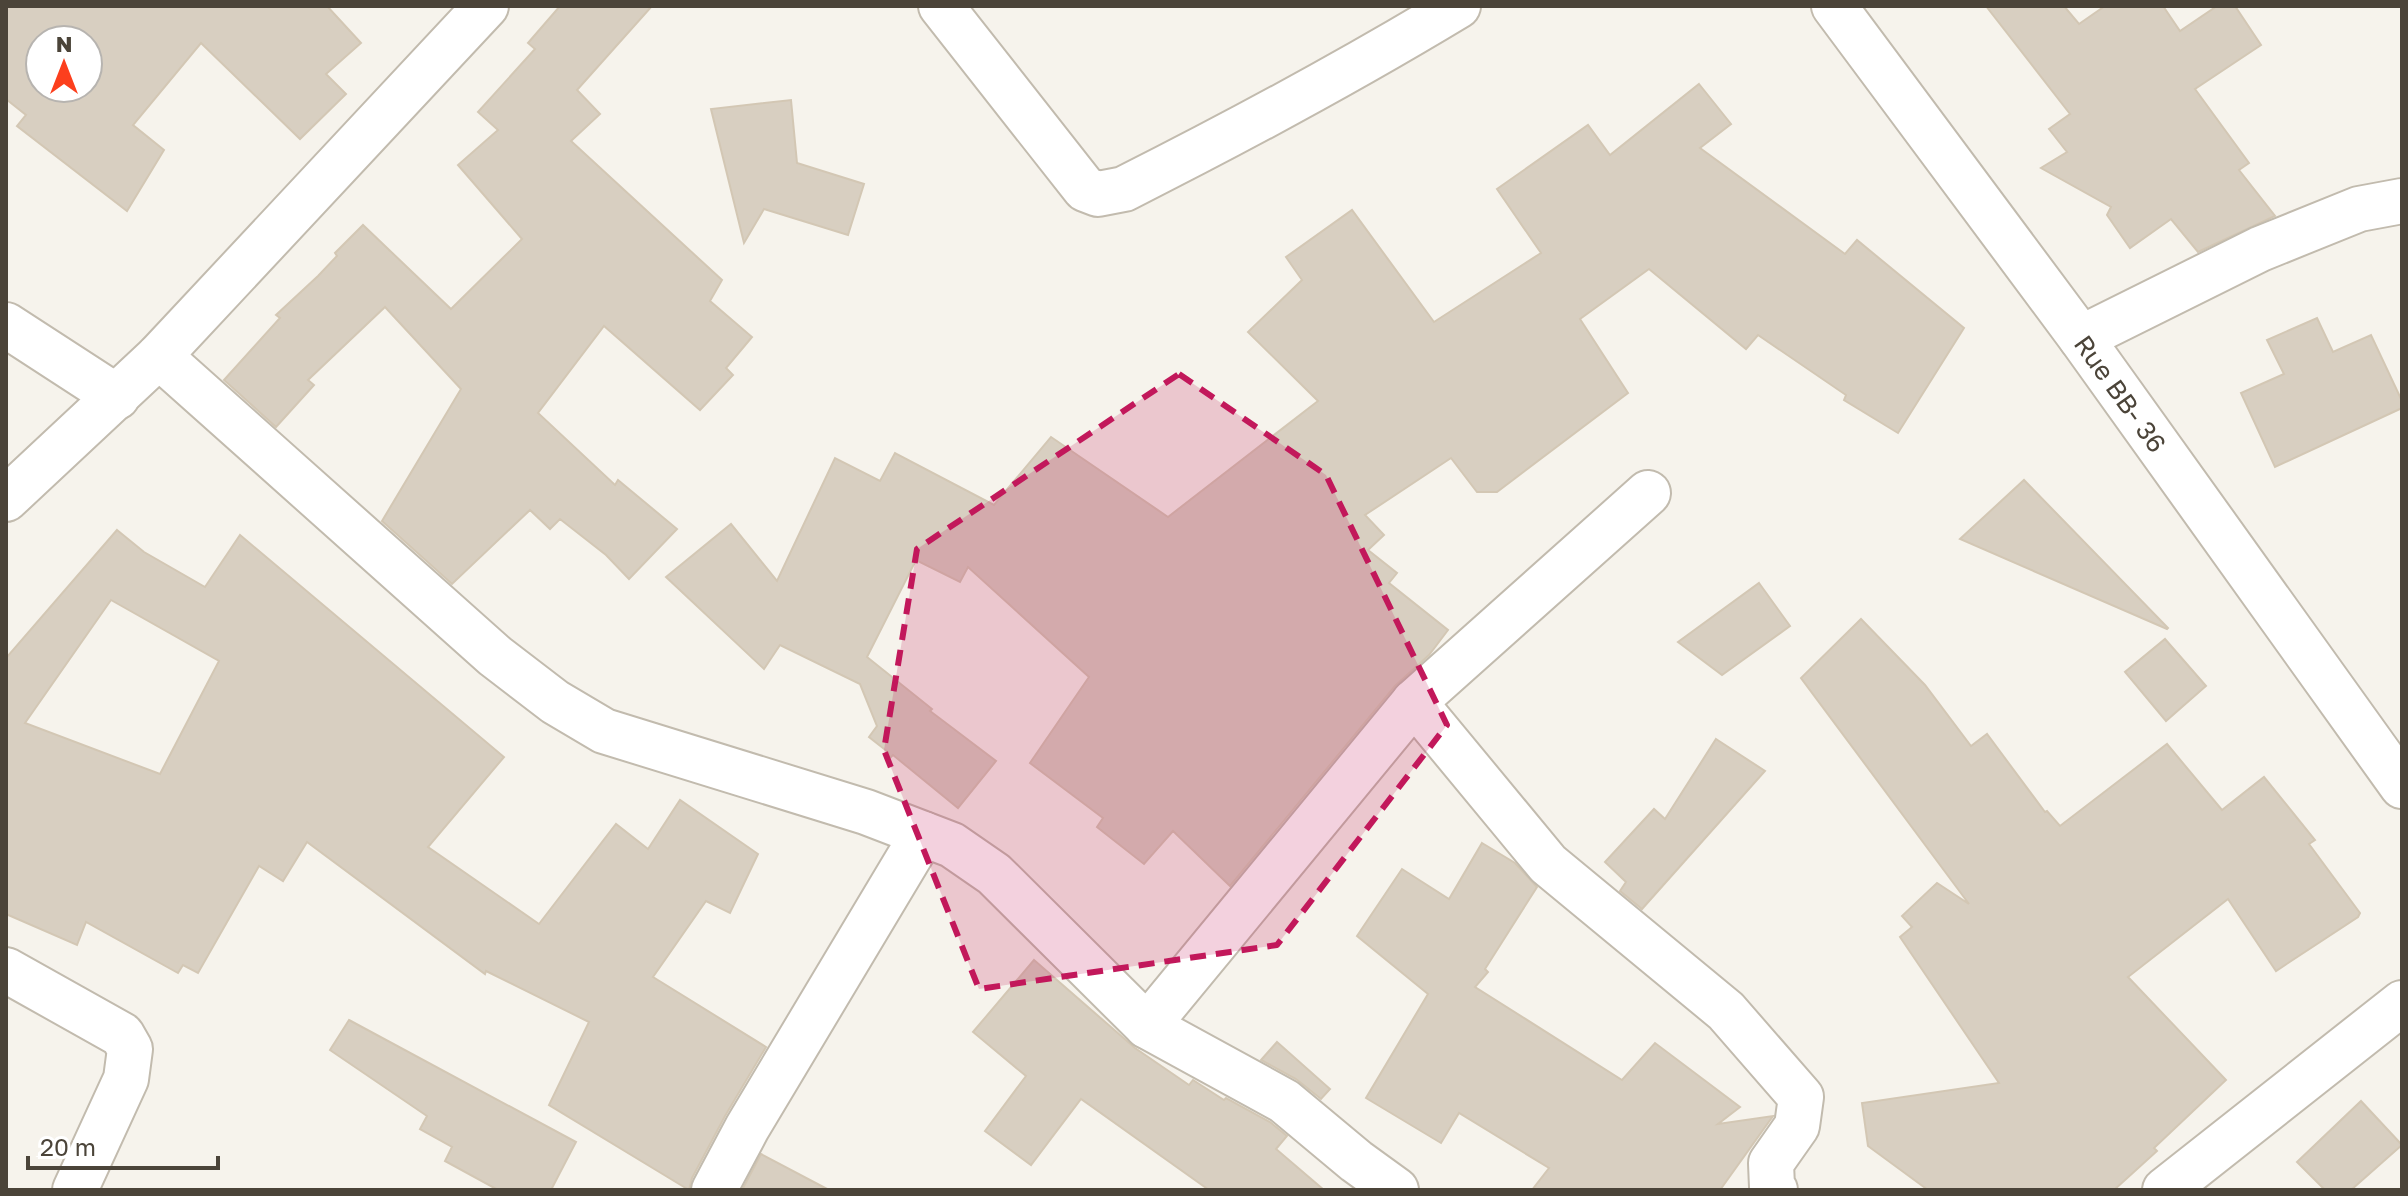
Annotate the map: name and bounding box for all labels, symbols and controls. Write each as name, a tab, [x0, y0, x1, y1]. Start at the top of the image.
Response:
north arrow	[24, 24, 104, 104]
text: N	[56, 30, 72, 57]
street label: Rue BB- 36	[2068, 329, 2173, 458]
scale bar	[28, 1120, 218, 1170]
text: 20 m	[40, 1132, 96, 1161]

